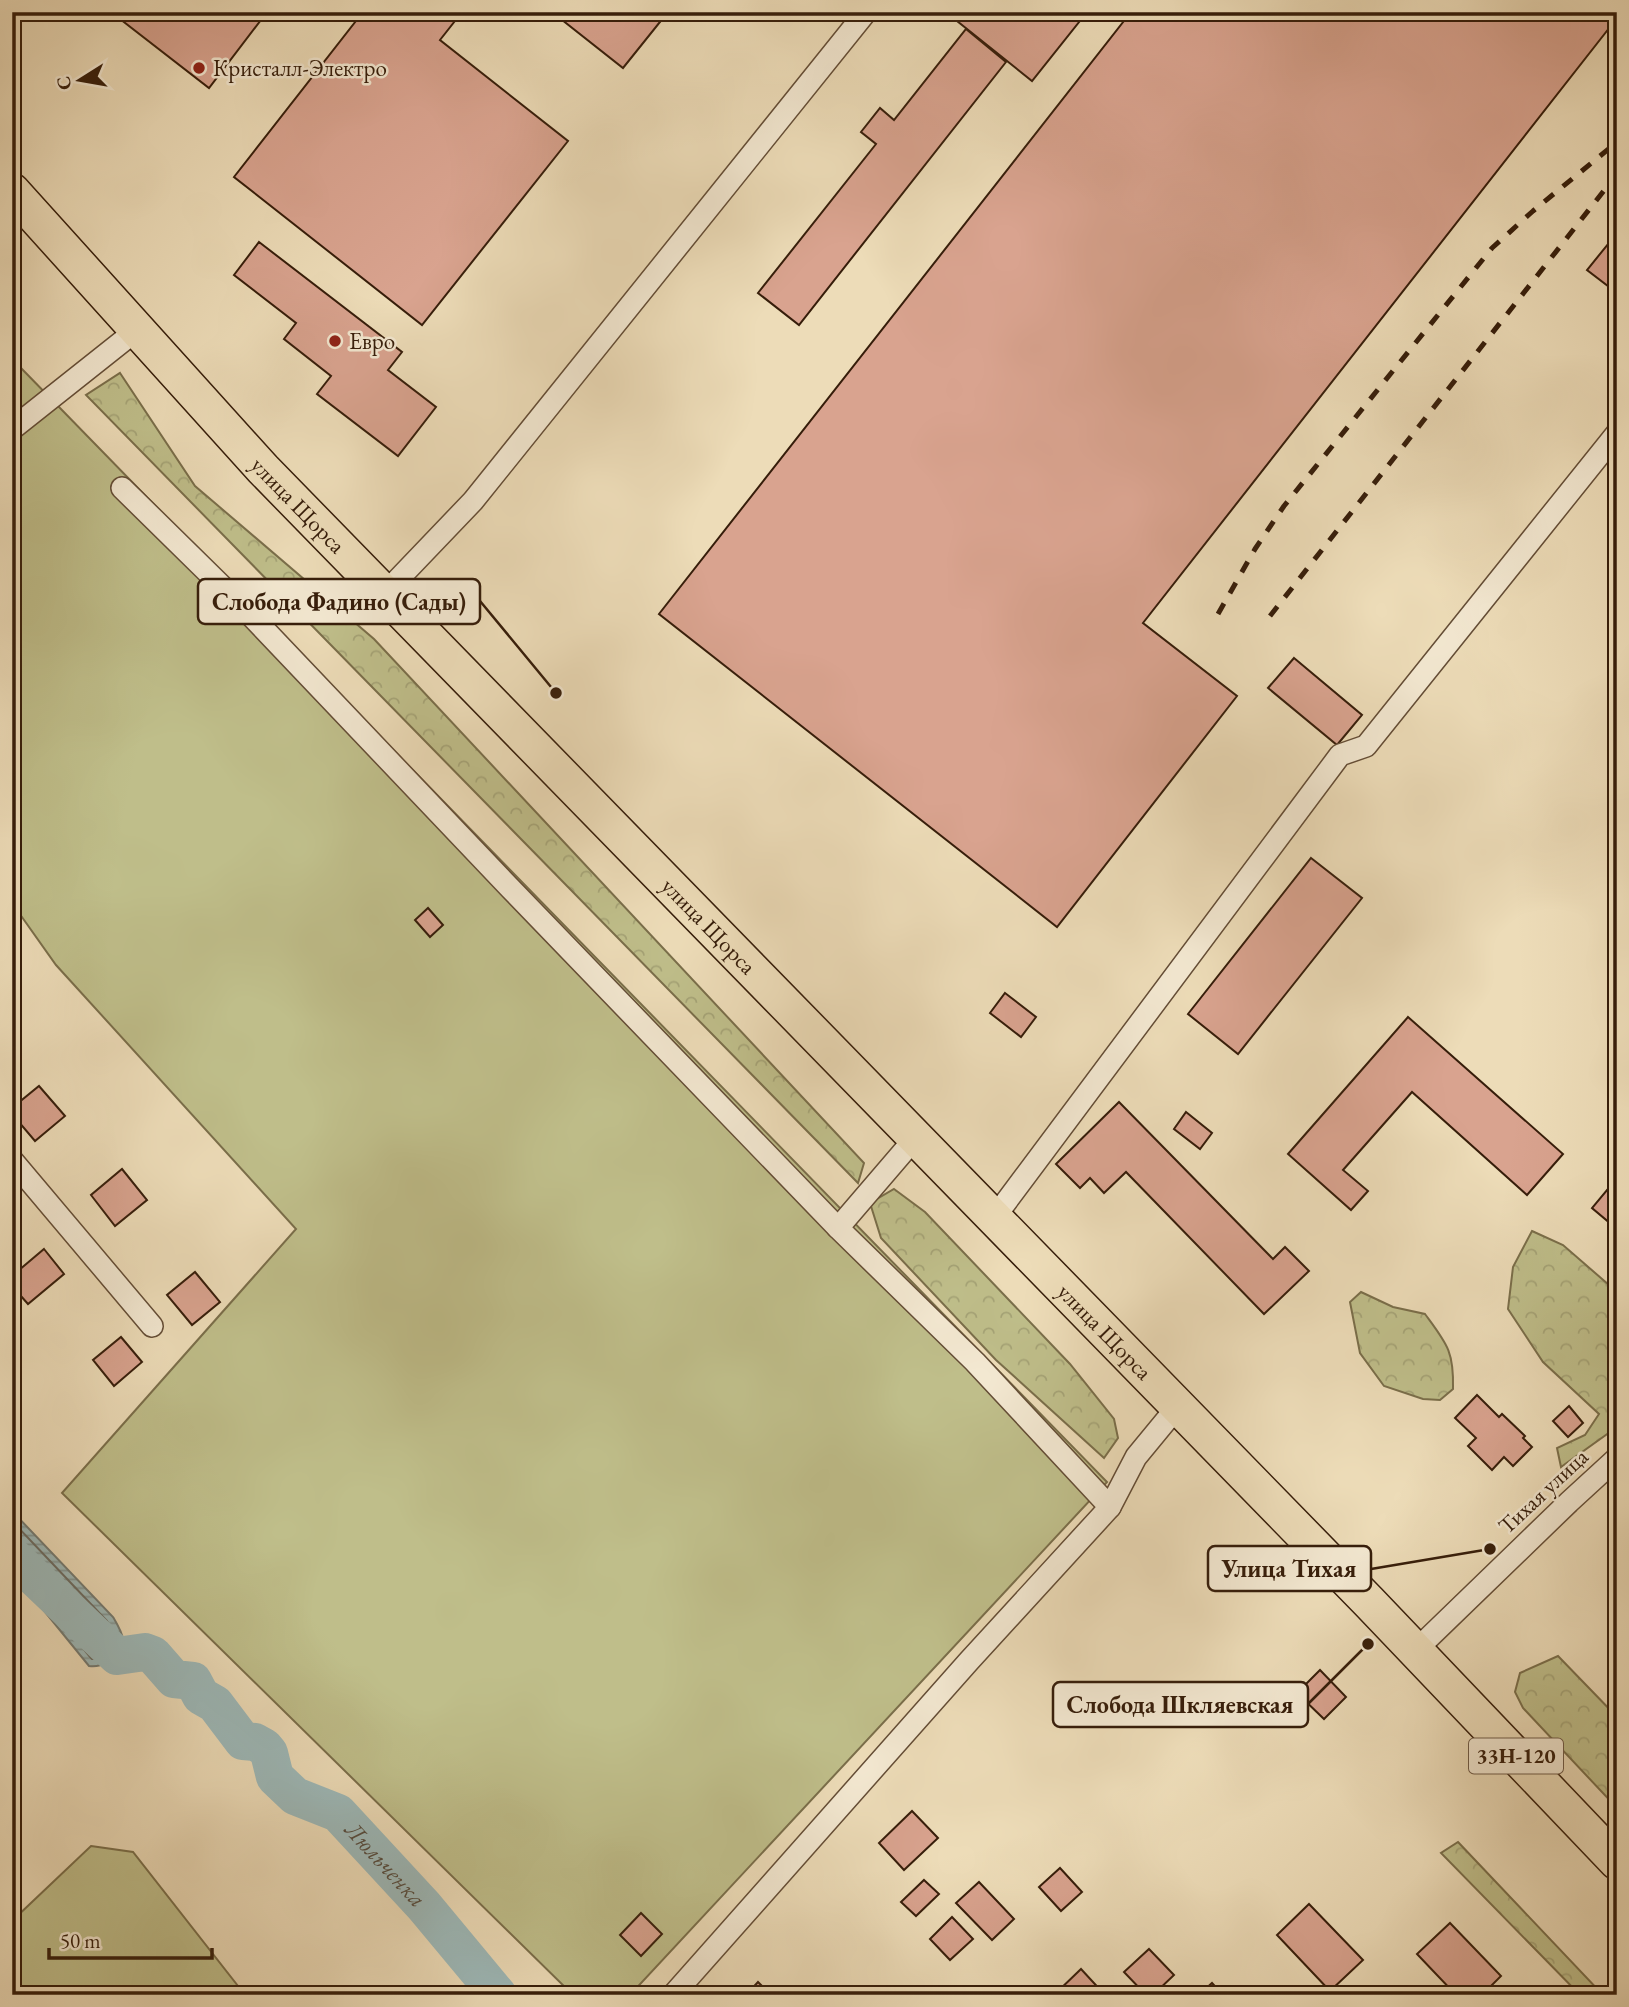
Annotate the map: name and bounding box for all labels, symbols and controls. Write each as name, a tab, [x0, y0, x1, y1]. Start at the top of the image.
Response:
north arrow	[46, 46, 116, 116]
place label: Кристалл-Электро	[213, 53, 387, 83]
marker: Кристалл-Электро	[191, 60, 207, 76]
text: С	[50, 74, 77, 92]
place label: Евро	[349, 326, 395, 356]
marker: Евро	[327, 333, 343, 349]
street label: улица Щорса	[244, 450, 353, 560]
callout: Слобода Фадино (Сады)	[198, 579, 480, 624]
text: Слобода Фадино (Сады)	[212, 586, 466, 617]
street label: улица Щорса	[655, 871, 763, 981]
street label: улица Щорса	[1051, 1277, 1160, 1387]
street label: Тихая улица	[1492, 1441, 1595, 1540]
callout: Улица Тихая	[1208, 1546, 1371, 1591]
text: Улица Тихая	[1221, 1553, 1357, 1584]
callout: Слобода Шкляевская	[1053, 1682, 1308, 1727]
text: Слобода Шкляевская	[1067, 1689, 1294, 1720]
road number: 33Н-120	[1469, 1738, 1563, 1774]
water label: Люльченка	[338, 1814, 433, 1913]
scale bar	[49, 1916, 212, 1960]
text: 50 m	[60, 1927, 101, 1954]

